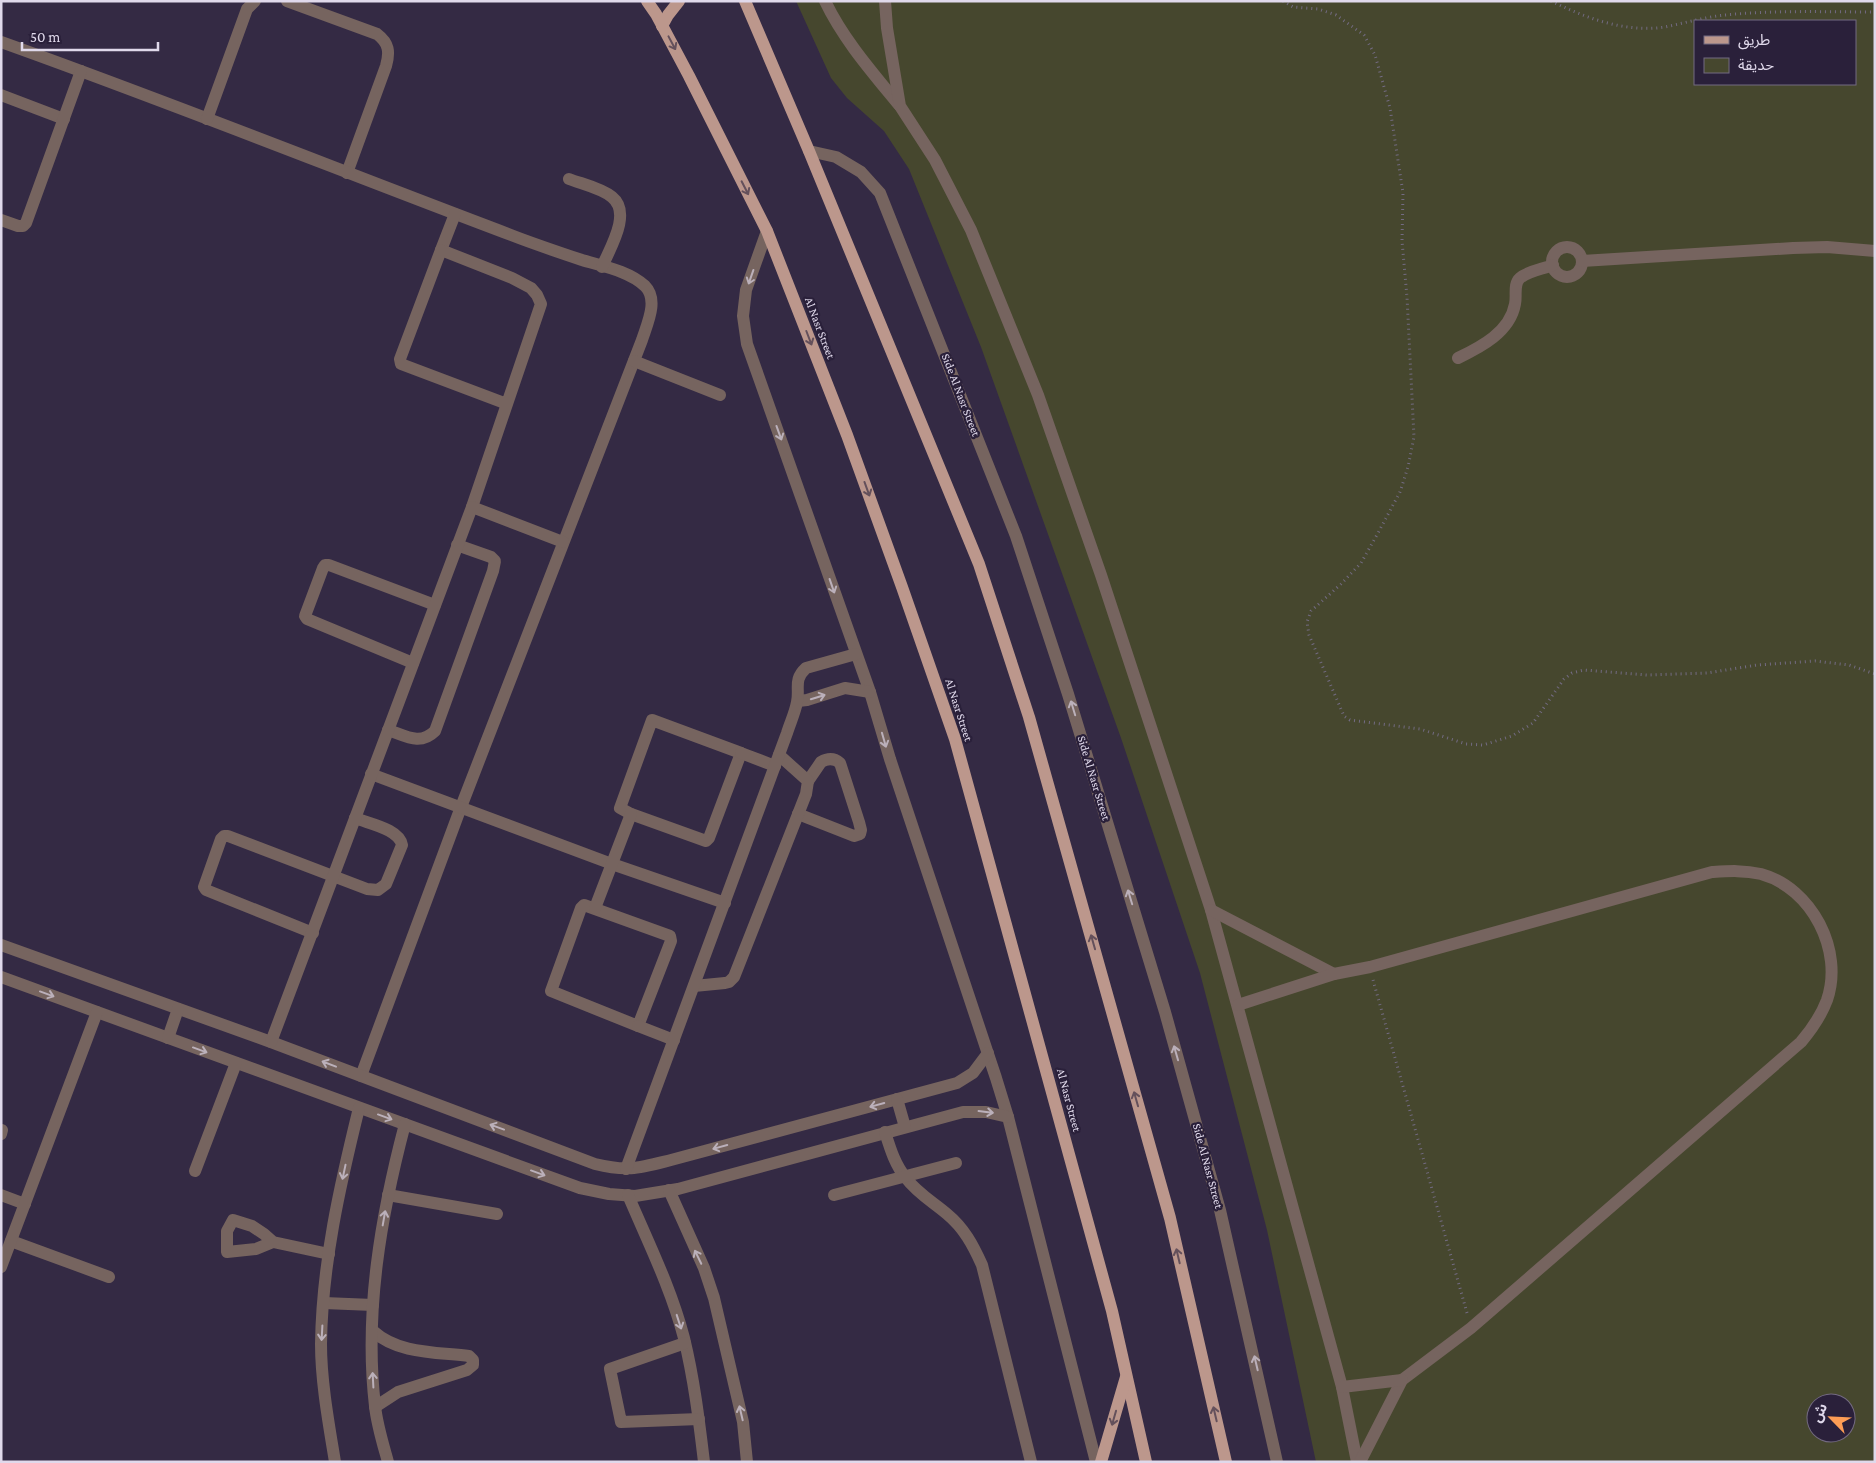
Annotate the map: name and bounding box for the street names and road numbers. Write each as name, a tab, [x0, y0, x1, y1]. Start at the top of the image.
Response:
street label: Al Nasr Street	[802, 295, 839, 362]
street label: Side Al Nasr Street	[939, 352, 984, 439]
street label: Al Nasr Street	[942, 677, 976, 744]
street label: Side Al Nasr Street	[1075, 734, 1114, 823]
street label: Al Nasr Street	[1054, 1067, 1084, 1134]
street label: Side Al Nasr Street	[1190, 1122, 1226, 1211]

